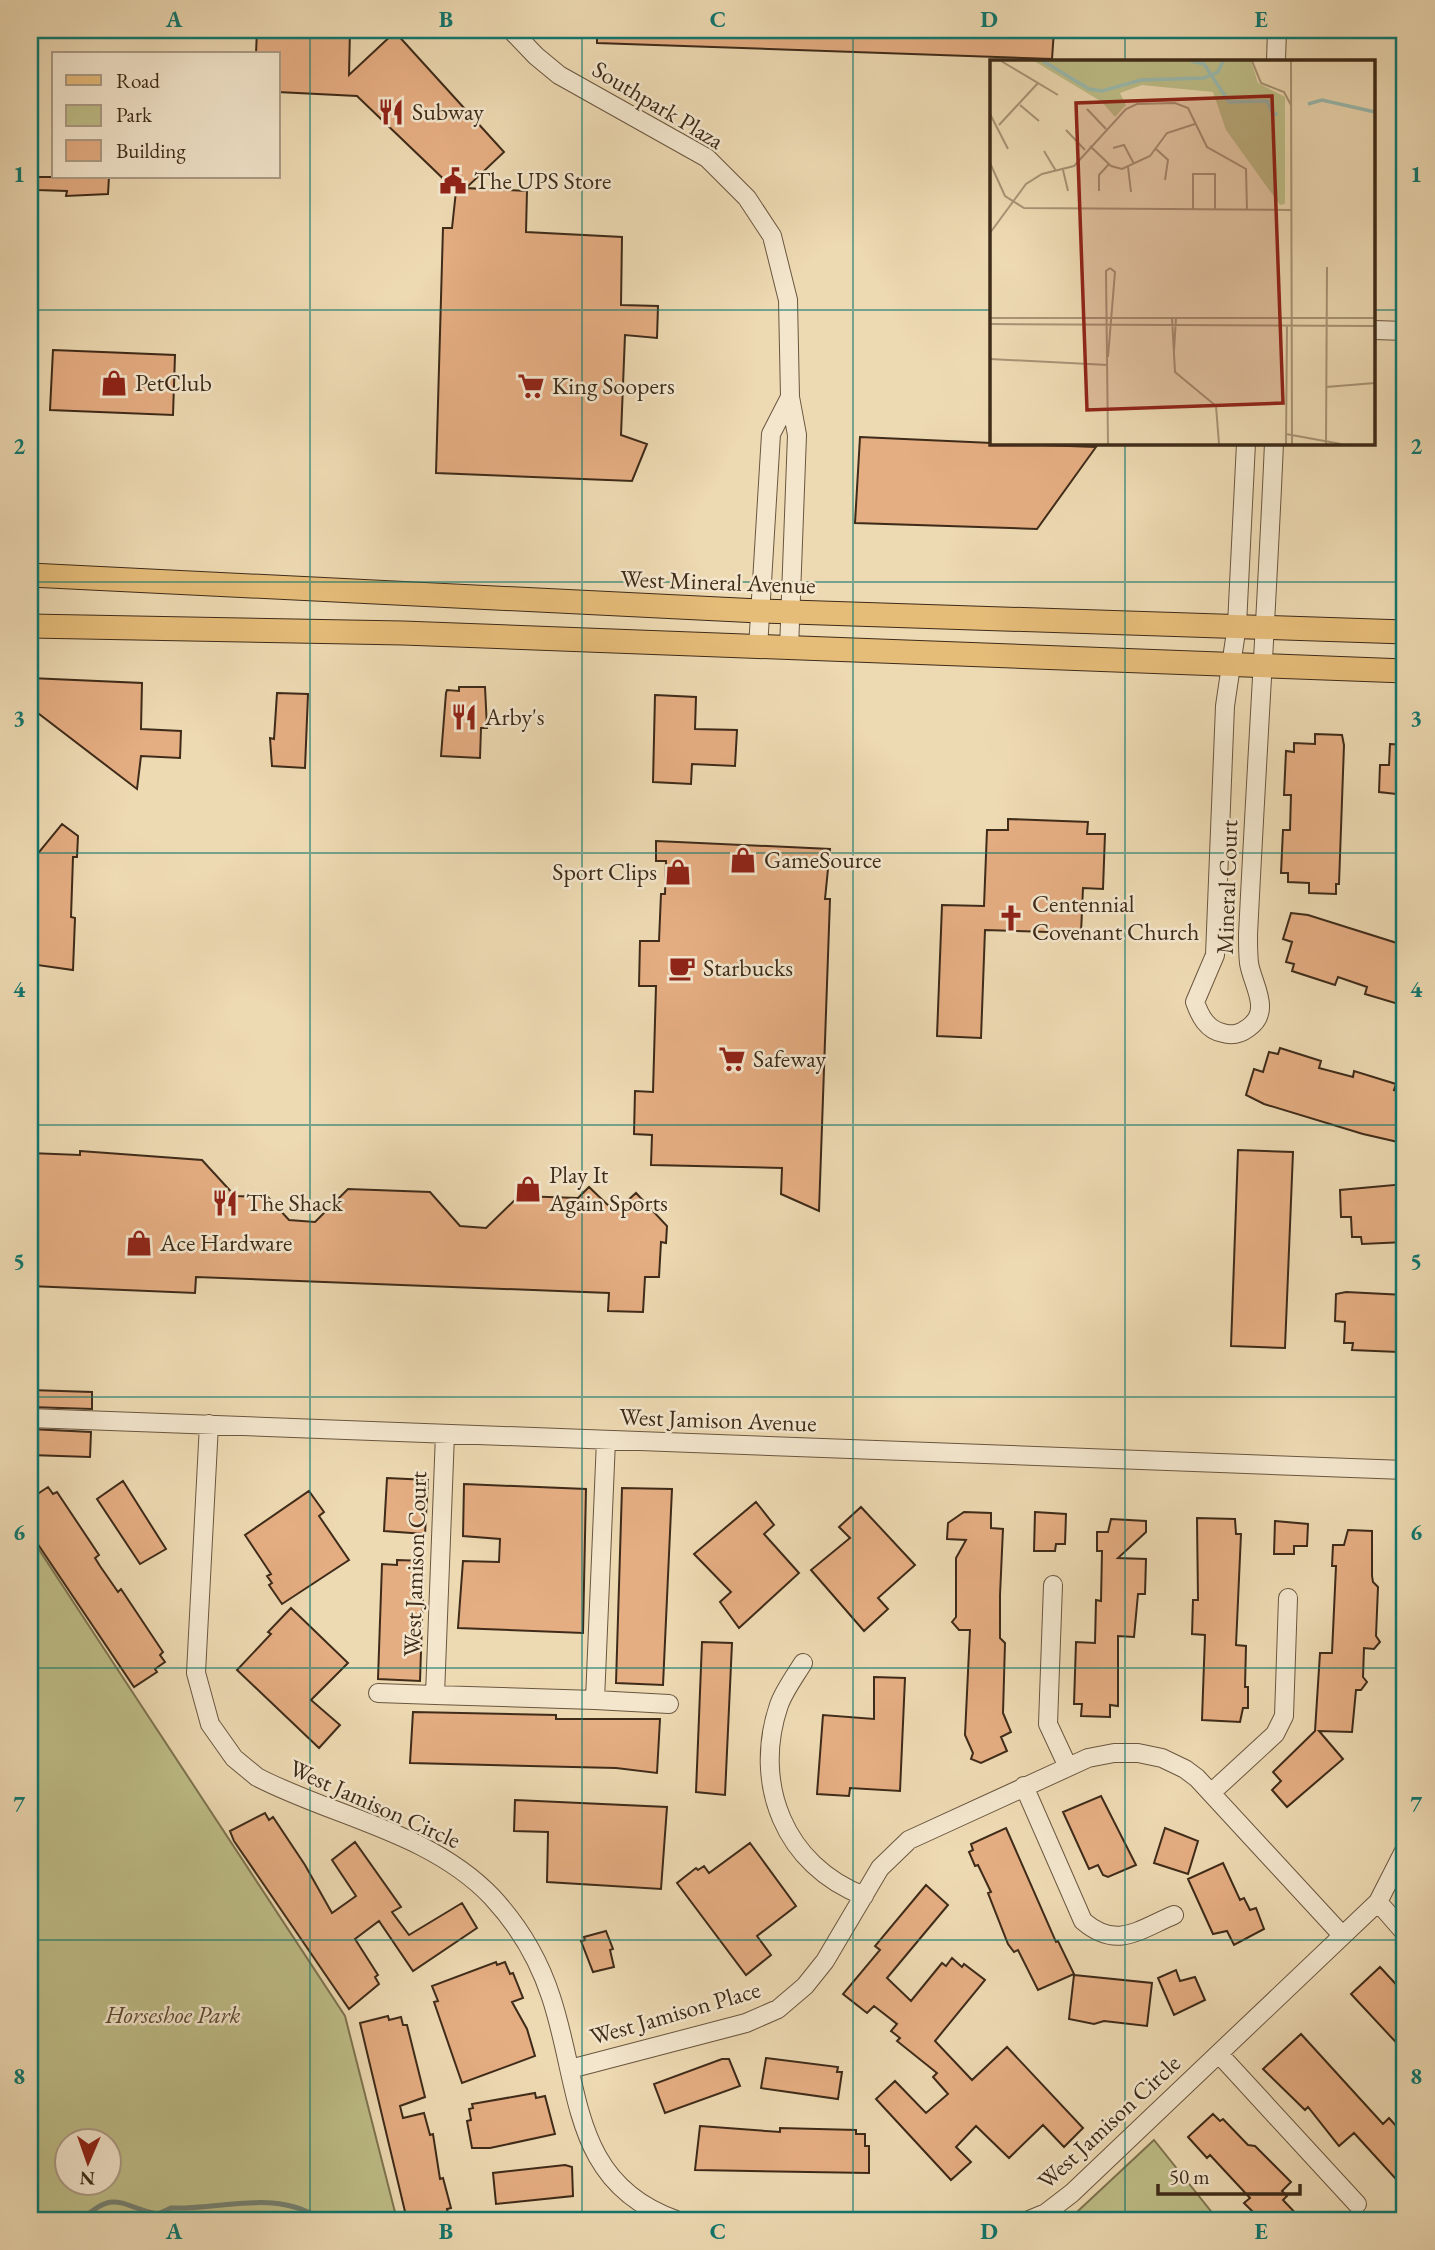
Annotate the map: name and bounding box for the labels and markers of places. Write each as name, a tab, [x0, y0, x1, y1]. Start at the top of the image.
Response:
place label: Subway	[412, 96, 484, 127]
restaurant icon: Subway	[376, 97, 406, 127]
place label: The UPS Store	[474, 165, 611, 196]
public building icon: The UPS Store	[438, 166, 468, 196]
place label: PetClub	[135, 367, 212, 398]
shop icon: PetClub	[99, 368, 129, 398]
place label: King Soopers	[552, 370, 675, 401]
supermarket icon: King Soopers	[516, 371, 546, 401]
place label: Arby's	[484, 701, 544, 732]
restaurant icon: Arby's	[449, 702, 479, 732]
place label: GameSource	[764, 844, 881, 875]
shop icon: GameSource	[728, 845, 758, 875]
place label: Sport Clips	[552, 856, 657, 887]
shop icon: Sport Clips	[663, 857, 693, 887]
place label: Centennial Covenant Church	[1032, 888, 1199, 947]
church icon: Centennial Covenant Church	[996, 903, 1026, 933]
place label: Starbucks	[703, 952, 793, 983]
cafe icon: Starbucks	[667, 953, 697, 983]
place label: Safeway	[753, 1043, 827, 1074]
supermarket icon: Safeway	[717, 1044, 747, 1074]
place label: Play It Again Sports	[548, 1159, 668, 1218]
shop icon: Play It Again Sports	[513, 1174, 543, 1204]
place label: The Shack	[246, 1187, 343, 1218]
restaurant icon: The Shack	[210, 1188, 240, 1218]
place label: Ace Hardware	[159, 1227, 292, 1258]
shop icon: Ace Hardware	[124, 1228, 154, 1258]

